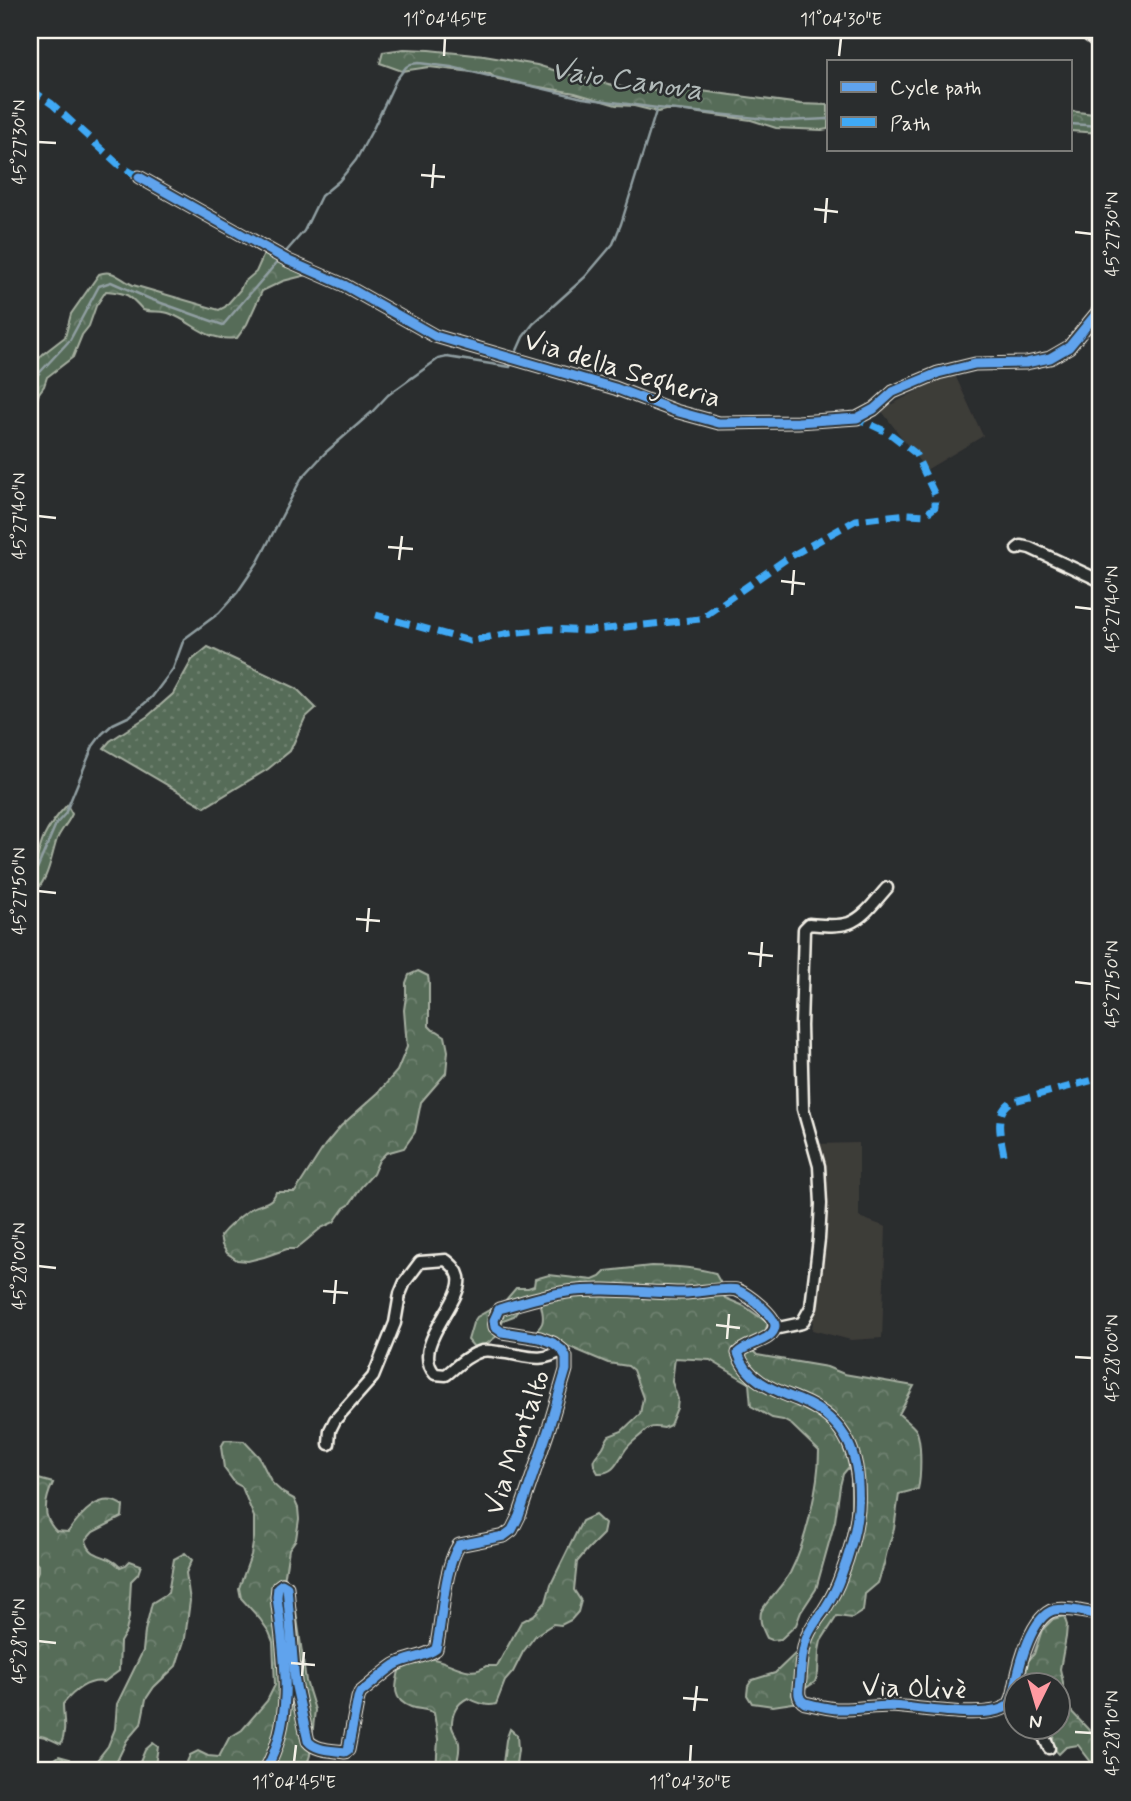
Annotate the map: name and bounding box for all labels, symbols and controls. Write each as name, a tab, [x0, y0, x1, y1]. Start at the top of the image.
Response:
text: 11°04'45"E	[403, 8, 487, 32]
text: 11°04'30"E	[800, 8, 882, 32]
water label: Vaio Canova	[549, 51, 705, 110]
legend	[827, 60, 1072, 150]
text: Cycle path	[890, 74, 981, 102]
text: 45°27'30"N	[8, 100, 32, 184]
text: Path	[890, 110, 930, 138]
text: 45°27'30"N	[1101, 192, 1125, 276]
street label: Via della Segheria	[518, 323, 725, 421]
text: 45°27'40"N	[8, 472, 32, 560]
text: 45°27'40"N	[1101, 565, 1125, 653]
text: 45°27'50"N	[8, 847, 32, 935]
text: 45°27'50"N	[1101, 940, 1125, 1028]
text: 45°28'00"N	[8, 1222, 32, 1310]
text: 45°28'00"N	[1101, 1314, 1125, 1402]
street label: Via Montalto	[476, 1365, 560, 1520]
text: 45°28'10"N	[8, 1598, 32, 1684]
street label: Via Olivè	[861, 1669, 967, 1710]
north arrow	[1002, 1672, 1072, 1742]
text: 45°28'10"N	[1101, 1690, 1125, 1776]
text: N	[1028, 1708, 1043, 1734]
text: 11°04'45"E	[252, 1771, 336, 1795]
text: 11°04'30"E	[649, 1771, 731, 1795]

